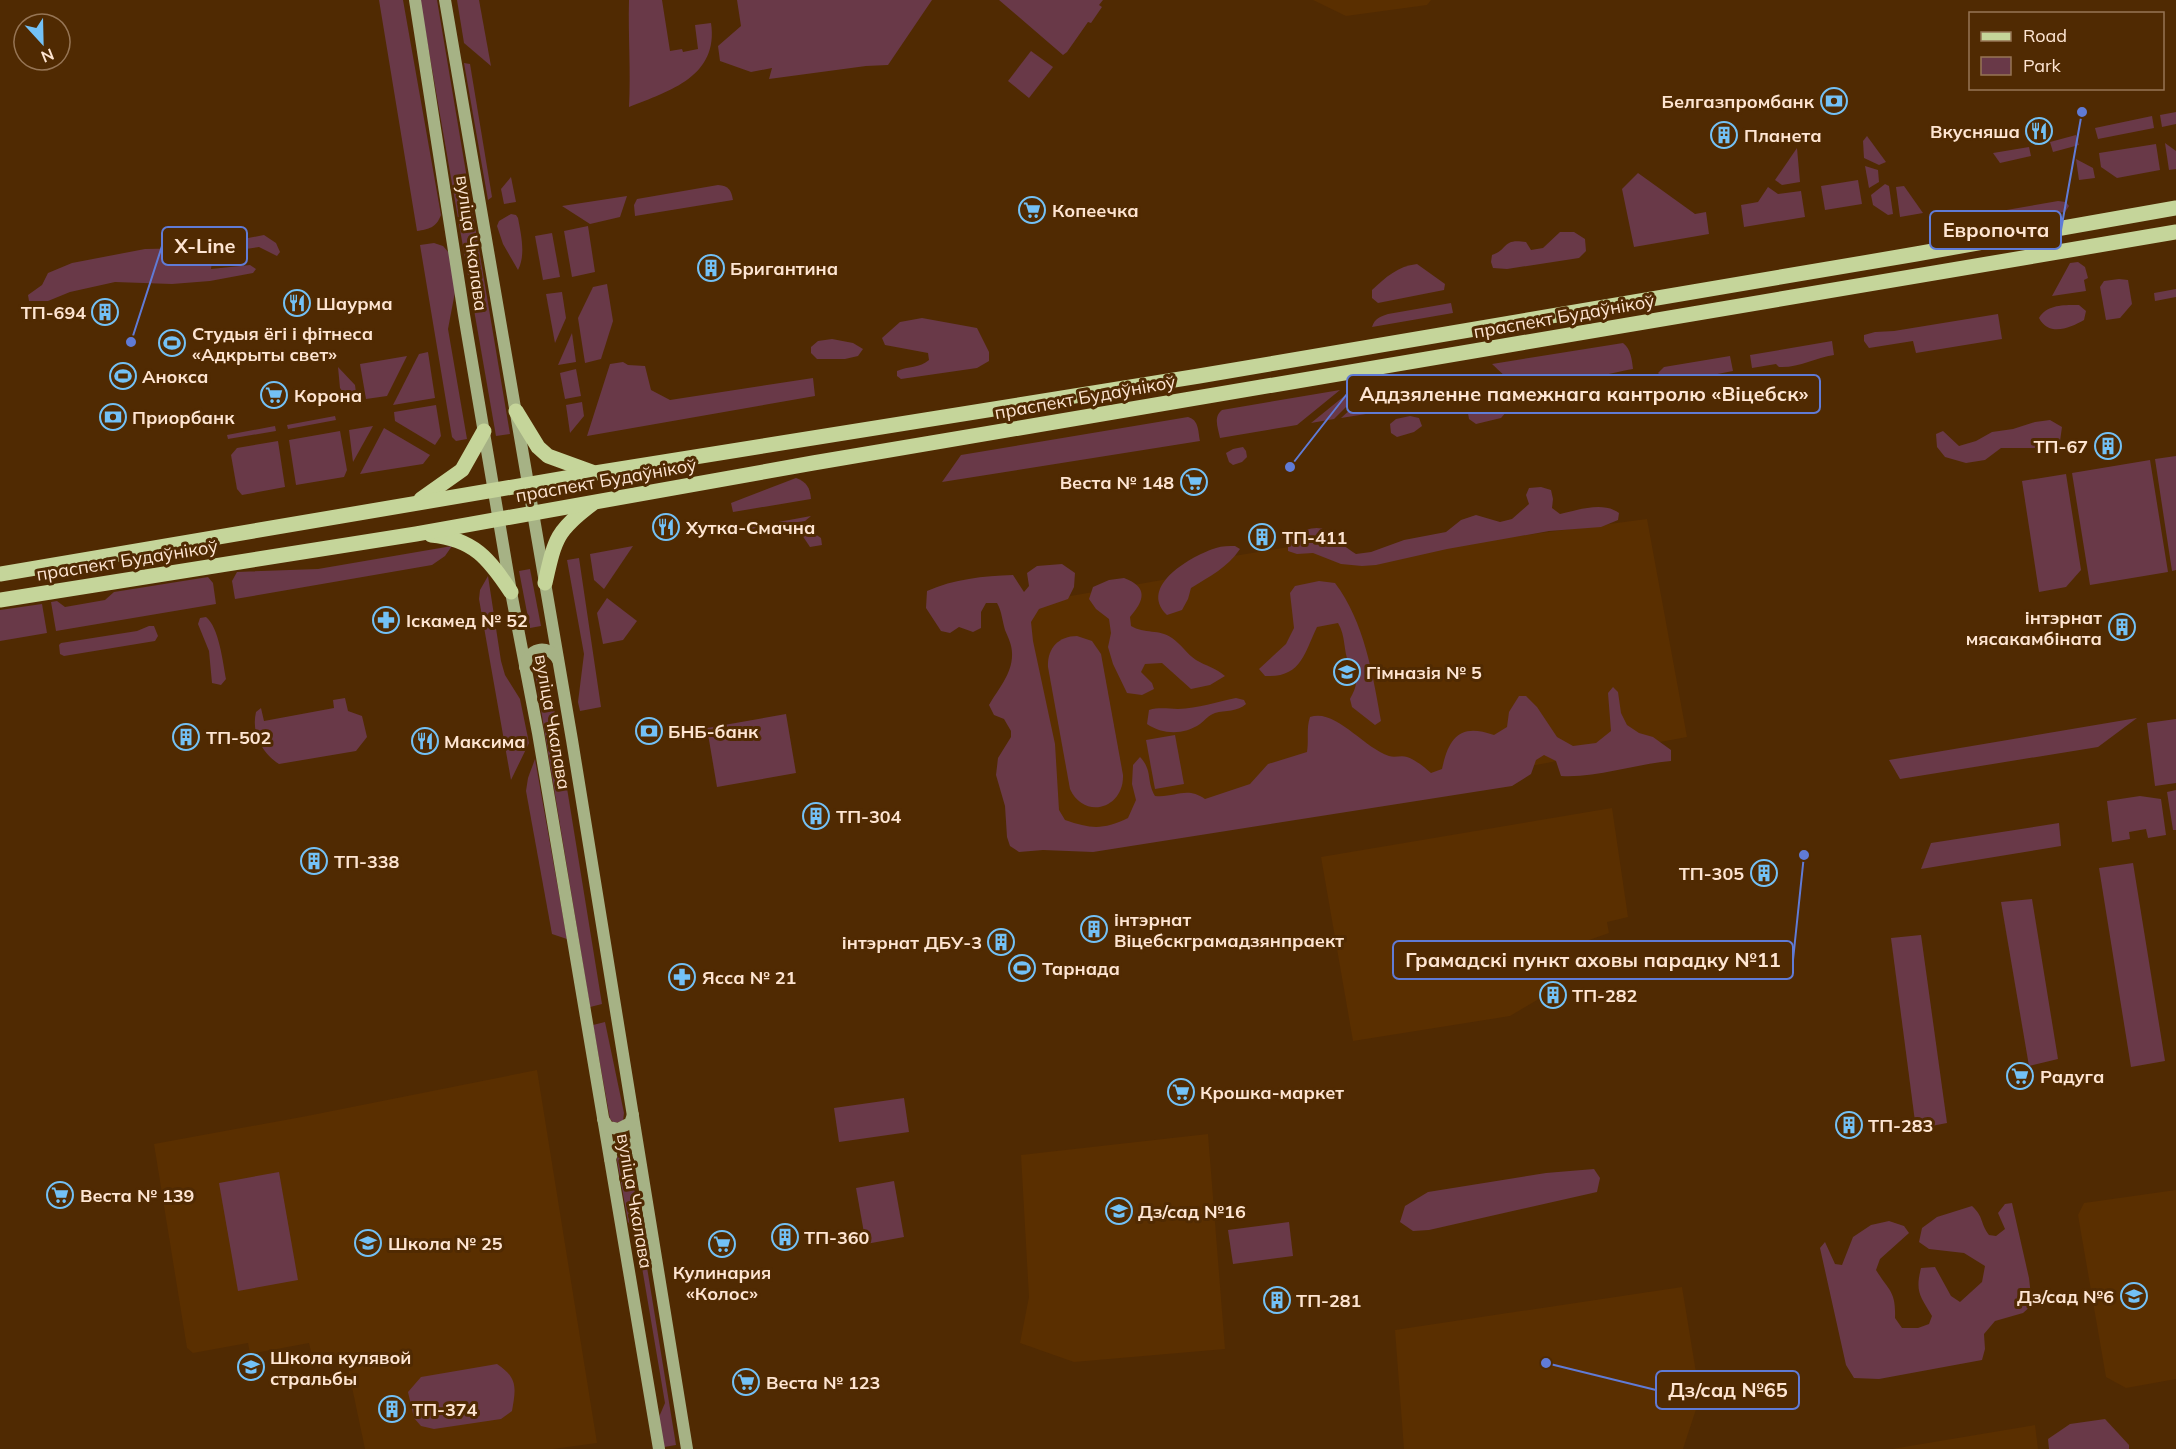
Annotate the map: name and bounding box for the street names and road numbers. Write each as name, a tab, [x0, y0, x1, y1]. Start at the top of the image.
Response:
street label: вуліца Чкалава	[451, 174, 493, 312]
street label: праспект Будаўнікоў	[1472, 289, 1657, 343]
street label: праспект Будаўнікоў	[993, 370, 1178, 424]
street label: праспект Будаўнікоў	[514, 453, 699, 507]
street label: праспект Будаўнікоў	[35, 534, 220, 586]
street label: вуліца Чкалава	[530, 653, 576, 791]
street label: вуліца Чкалава	[612, 1132, 658, 1270]

